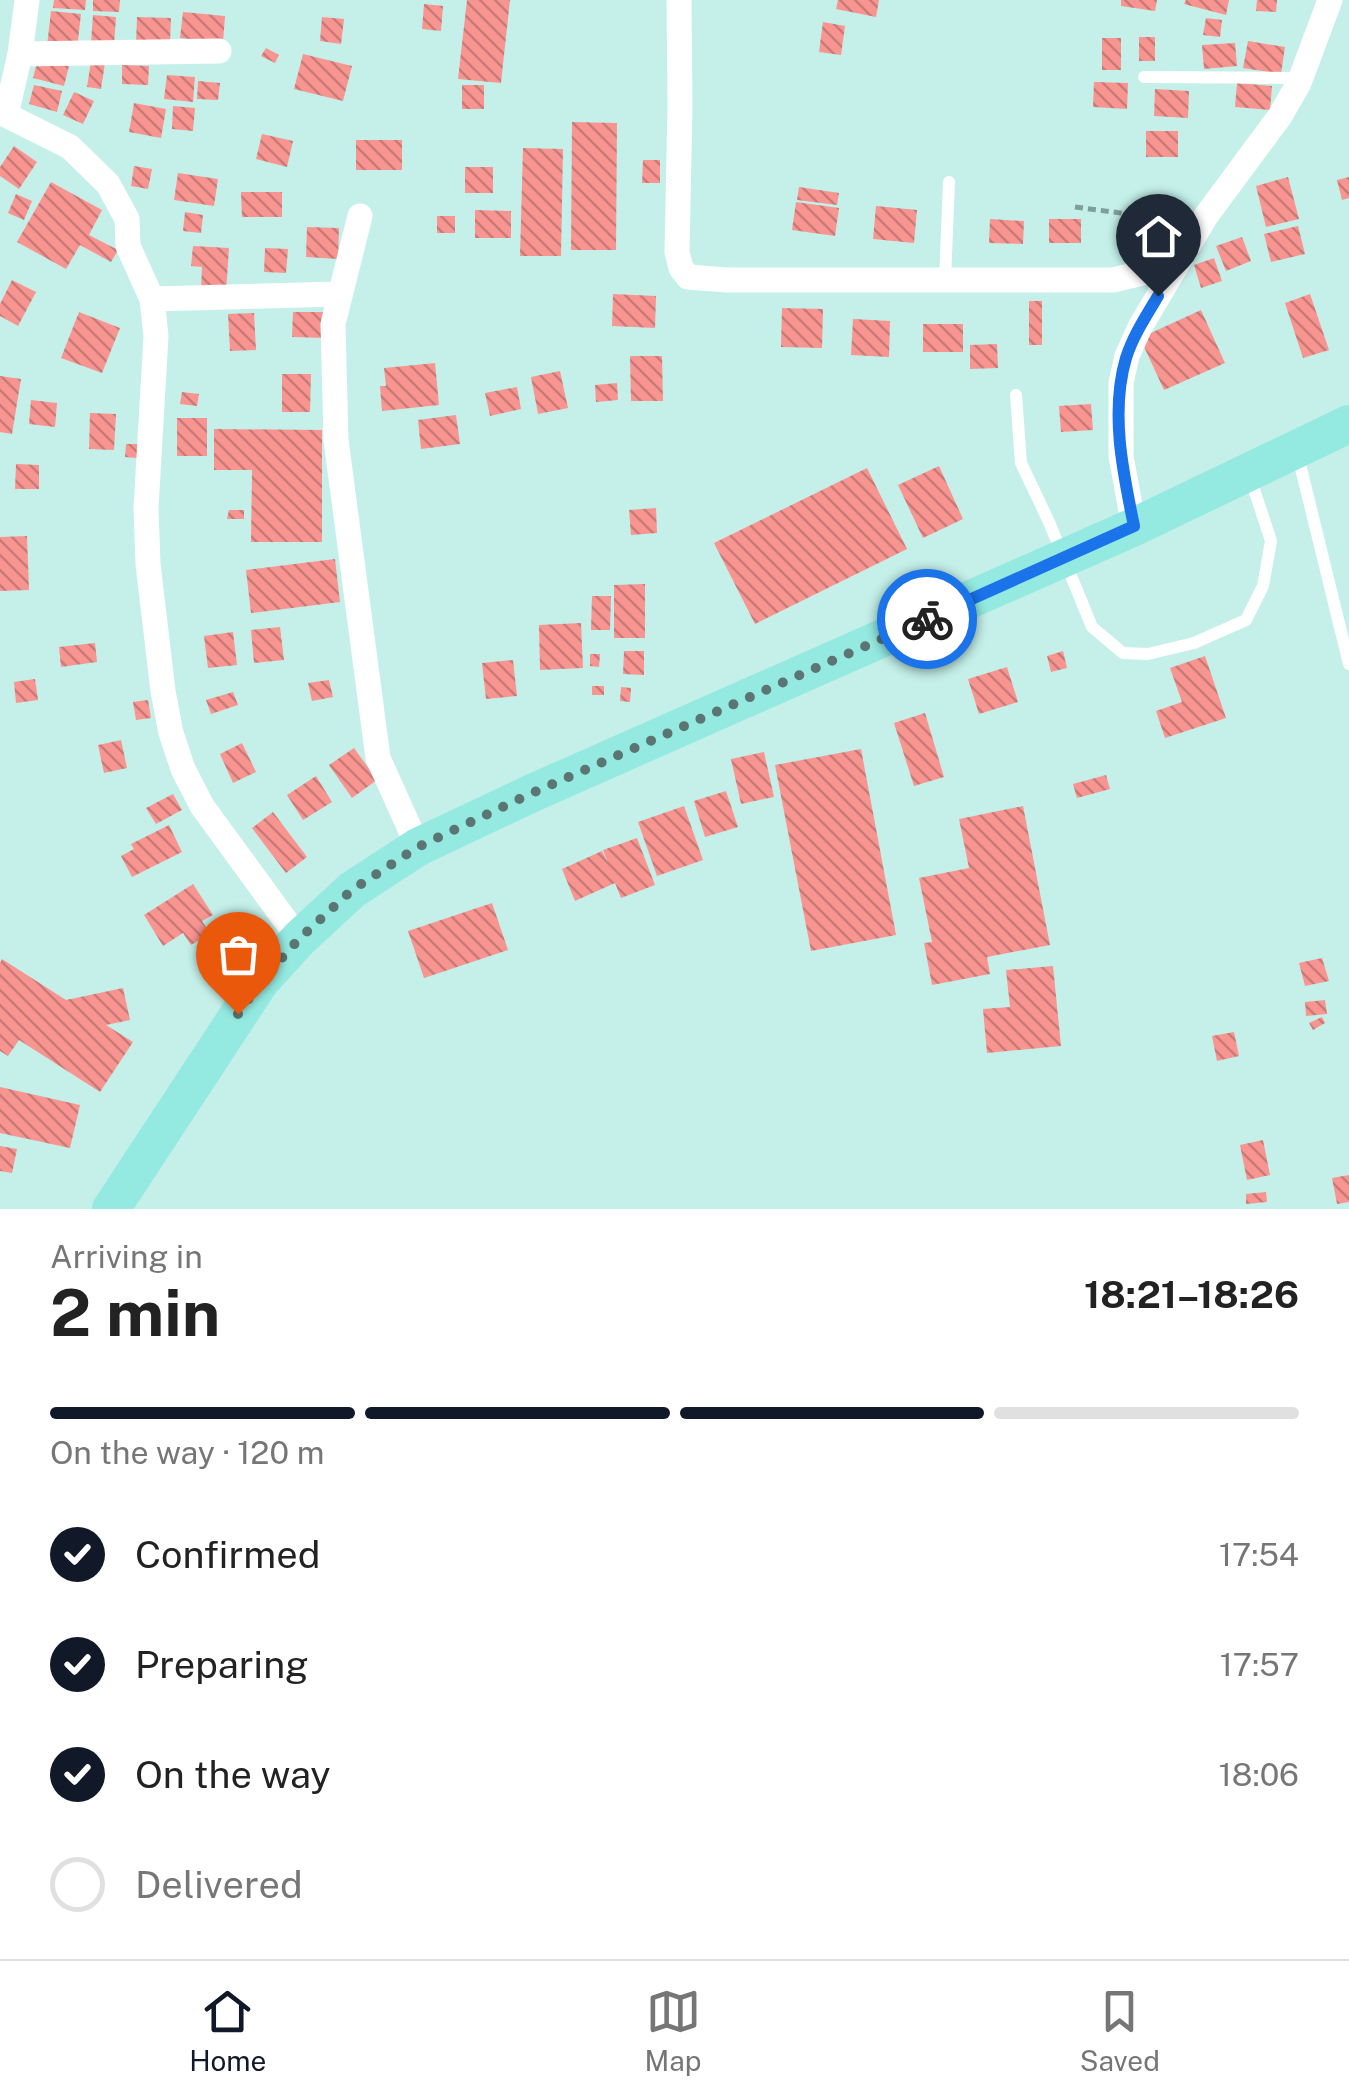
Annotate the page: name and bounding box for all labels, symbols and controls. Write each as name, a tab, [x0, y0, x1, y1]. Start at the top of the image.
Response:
pin	[1116, 194, 1201, 297]
icon: home	[1131, 209, 1186, 264]
courier	[877, 569, 977, 669]
icon: bike	[900, 592, 955, 647]
pin	[196, 912, 281, 1015]
icon: bag	[211, 927, 266, 982]
text: Arriving in	[50, 1238, 203, 1275]
text: 18:21–18:26	[1084, 1272, 1299, 1317]
text: 2 min	[50, 1274, 220, 1351]
text: On the way · 120 m	[50, 1434, 324, 1471]
icon: check	[50, 1527, 105, 1582]
text: Confirmed	[135, 1532, 320, 1577]
text: 17:54	[1219, 1536, 1299, 1573]
icon: check	[50, 1637, 105, 1692]
text: Preparing	[135, 1642, 309, 1687]
text: 17:57	[1220, 1646, 1299, 1683]
icon: check	[50, 1747, 105, 1802]
text: On the way	[135, 1752, 331, 1797]
text: 18:06	[1219, 1756, 1299, 1793]
text: Delivered	[135, 1862, 303, 1907]
tab: Home	[189, 1984, 266, 2077]
tab: Map	[645, 1984, 701, 2077]
tab: Saved	[1080, 1984, 1160, 2077]

